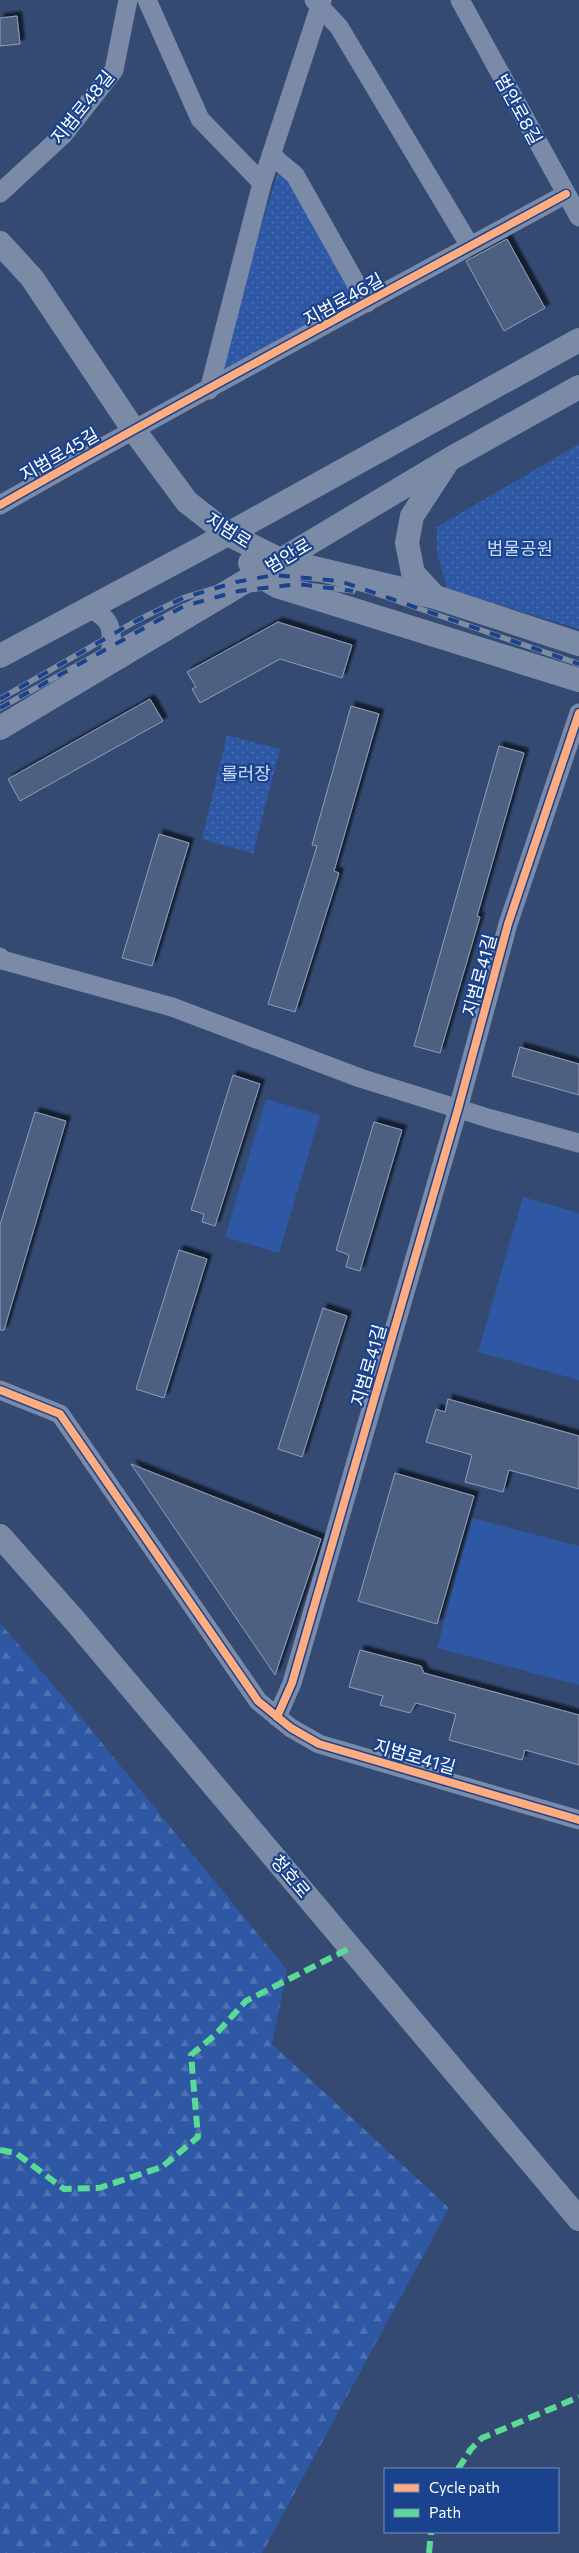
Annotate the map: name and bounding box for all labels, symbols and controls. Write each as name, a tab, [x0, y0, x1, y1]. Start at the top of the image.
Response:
street label: 지범로48길	[46, 66, 118, 148]
street label: 범안로8길	[491, 70, 547, 148]
street label: 지범로46길	[299, 268, 387, 330]
street label: 지범로45길	[16, 423, 102, 485]
street label: 지범로	[202, 508, 256, 552]
street label: 범안로	[261, 533, 315, 577]
park label: 범물공원	[487, 537, 553, 559]
park label: 롤러장	[221, 762, 271, 784]
street label: 지범로41길	[457, 931, 501, 1019]
street label: 지범로41길	[346, 1321, 390, 1409]
street label: 지범로41길	[371, 1734, 459, 1778]
street label: 청호로	[267, 1850, 315, 1902]
legend	[384, 2468, 559, 2533]
text: Cycle path	[429, 2478, 500, 2496]
text: Path	[429, 2503, 461, 2521]

